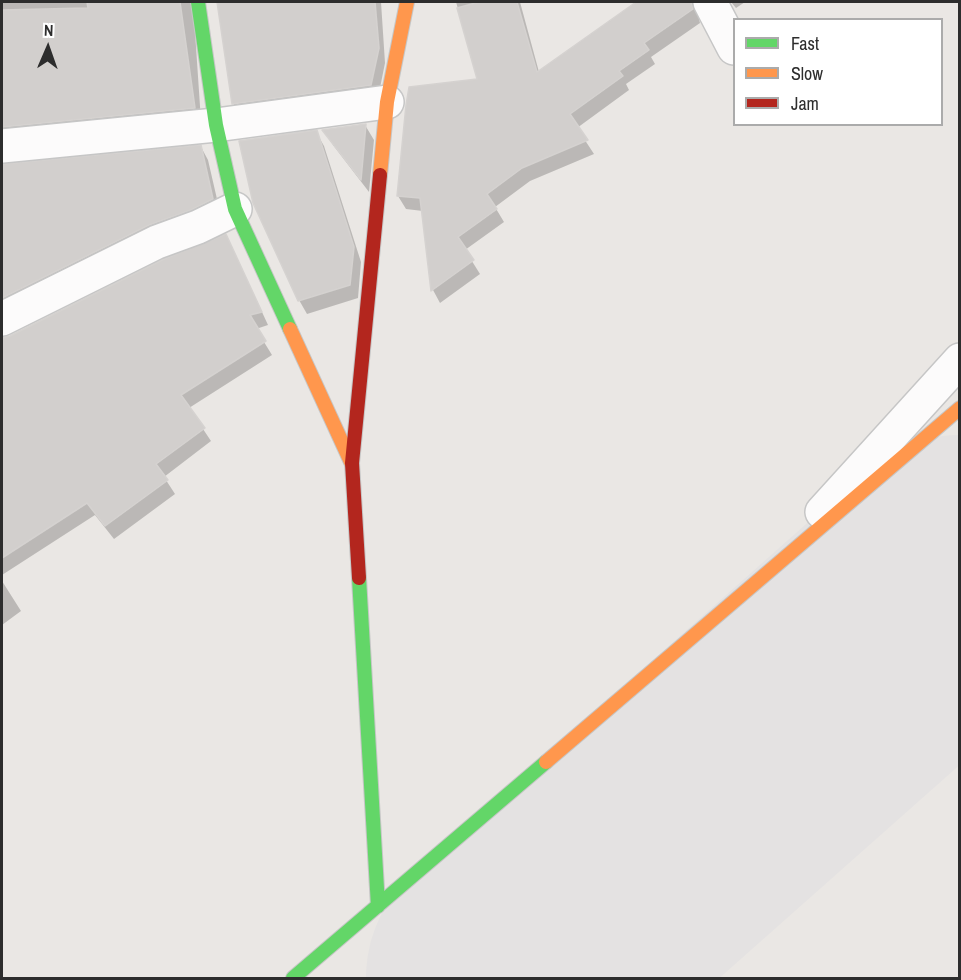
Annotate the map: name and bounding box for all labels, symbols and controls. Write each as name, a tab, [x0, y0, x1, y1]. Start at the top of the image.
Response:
north arrow	[18, 18, 78, 78]
legend	[733, 18, 943, 126]
text: N	[43, 19, 54, 41]
text: Fast	[791, 31, 819, 56]
text: Slow	[791, 61, 823, 86]
text: Jam	[791, 91, 819, 116]

